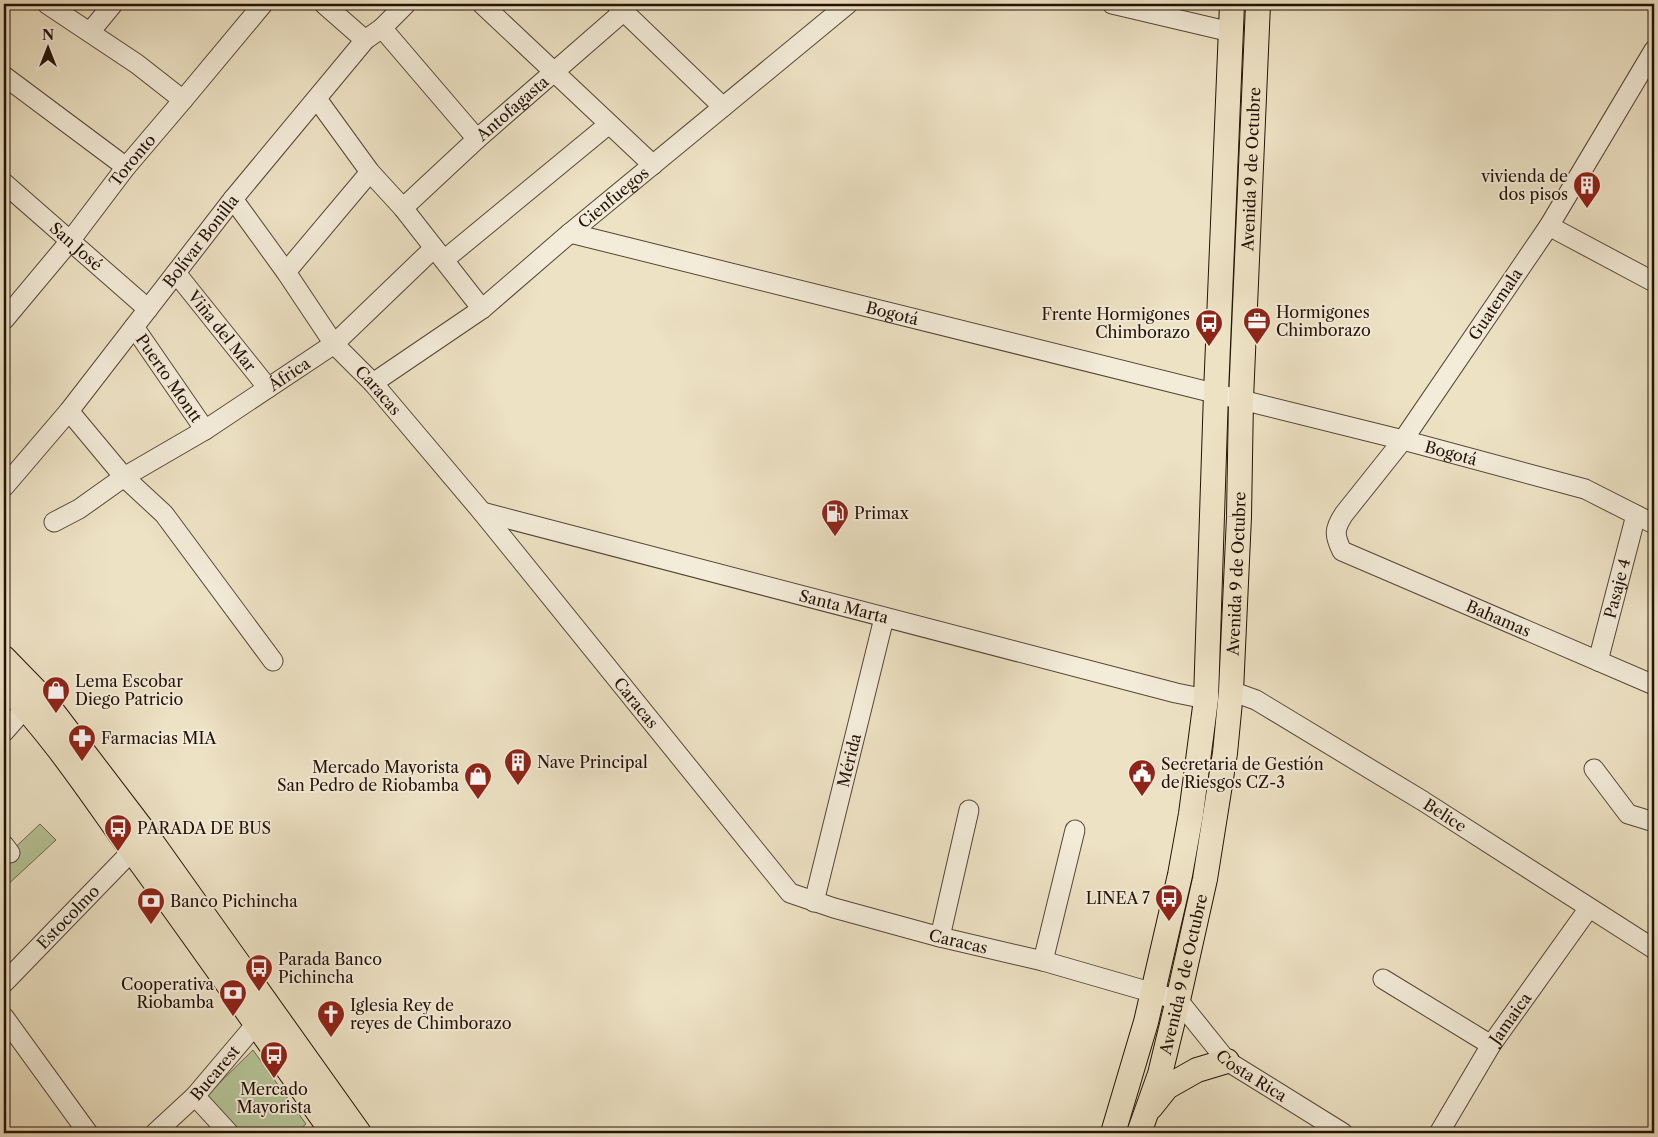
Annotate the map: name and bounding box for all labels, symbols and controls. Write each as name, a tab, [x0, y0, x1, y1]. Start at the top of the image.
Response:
north arrow	[22, 22, 72, 72]
text: N	[42, 26, 54, 44]
street label: Antofagasta	[471, 71, 553, 146]
street label: Avenida 9 de Octubre	[1237, 87, 1264, 253]
street label: Toronto	[105, 130, 160, 190]
street label: Cienfuegos	[574, 162, 653, 232]
place label: vivienda de dos pisos	[1480, 166, 1568, 204]
building icon: vivienda de dos pisos	[1572, 170, 1602, 209]
street label: Bolívar Bonilla	[158, 190, 243, 291]
street label: San José	[46, 218, 107, 275]
street label: Guatemala	[1464, 264, 1527, 344]
street label: Viña del Mar	[183, 286, 261, 375]
street label: Bogotá	[864, 297, 921, 329]
place label: Hormigones Chimborazo	[1276, 302, 1371, 340]
place label: Frente Hormigones Chimborazo	[1042, 304, 1190, 342]
office icon: Hormigones Chimborazo	[1242, 306, 1272, 345]
bus stop icon: Frente Hormigones Chimborazo	[1194, 308, 1224, 347]
street label: Puerto Montt	[132, 330, 207, 426]
street label: África	[263, 353, 314, 396]
street label: Caracas	[351, 361, 406, 419]
street label: Bogotá	[1423, 436, 1480, 470]
street label: Avenida 9 de Octubre	[1223, 491, 1249, 657]
fuel station icon: Primax	[820, 498, 850, 537]
place label: Primax	[854, 503, 910, 523]
street label: Pasaje 4	[1599, 556, 1634, 621]
street label: Santa Marta	[797, 585, 891, 628]
street label: Bahamas	[1463, 596, 1534, 641]
place label: Lema Escobar Diego Patricio	[75, 671, 184, 709]
street label: Caracas	[610, 673, 663, 732]
shop icon: Lema Escobar Diego Patricio	[41, 675, 71, 714]
pharmacy icon: Farmacias MIA	[67, 723, 97, 762]
place label: Farmacias MIA	[101, 728, 217, 748]
street label: Mérida	[833, 731, 865, 789]
building icon: Nave Principal	[503, 747, 533, 786]
place label: Nave Principal	[537, 752, 648, 772]
place label: Secretaria de Gestión de Riesgos CZ-3	[1161, 754, 1324, 792]
place label: Mercado Mayorista San Pedro de Riobamba	[277, 757, 460, 795]
public building icon: Secretaria de Gestión de Riesgos CZ-3	[1127, 758, 1157, 797]
shop icon: Mercado Mayorista San Pedro de Riobamba	[463, 761, 493, 800]
street label: Belice	[1420, 794, 1470, 836]
bus stop icon: PARADA DE BUS	[103, 813, 133, 852]
place label: PARADA DE BUS	[137, 818, 271, 838]
street label: Estocolmo	[33, 881, 104, 953]
bus stop icon: LINEA 7	[1154, 883, 1184, 922]
bank icon: Banco Pichincha	[136, 886, 166, 925]
place label: LINEA 7	[1086, 888, 1150, 908]
place label: Banco Pichincha	[170, 891, 298, 911]
street label: Avenida 9 de Octubre	[1155, 892, 1211, 1058]
street label: Caracas	[927, 924, 990, 958]
place label: Parada Banco Pichincha	[278, 949, 382, 987]
bus stop icon: Parada Banco Pichincha	[244, 953, 274, 992]
place label: Cooperativa Riobamba	[121, 974, 215, 1012]
bank icon: Cooperativa Riobamba	[218, 978, 248, 1017]
street label: Jamaica	[1483, 988, 1536, 1051]
place label: Iglesia Rey de reyes de Chimborazo	[350, 995, 512, 1033]
church icon: Iglesia Rey de reyes de Chimborazo	[316, 999, 346, 1038]
bus stop icon: Mercado Mayorista	[259, 1040, 289, 1079]
street label: Bucarest	[186, 1041, 244, 1104]
street label: Costa Rica	[1212, 1045, 1291, 1106]
place label: Mercado Mayorista	[237, 1079, 312, 1117]

